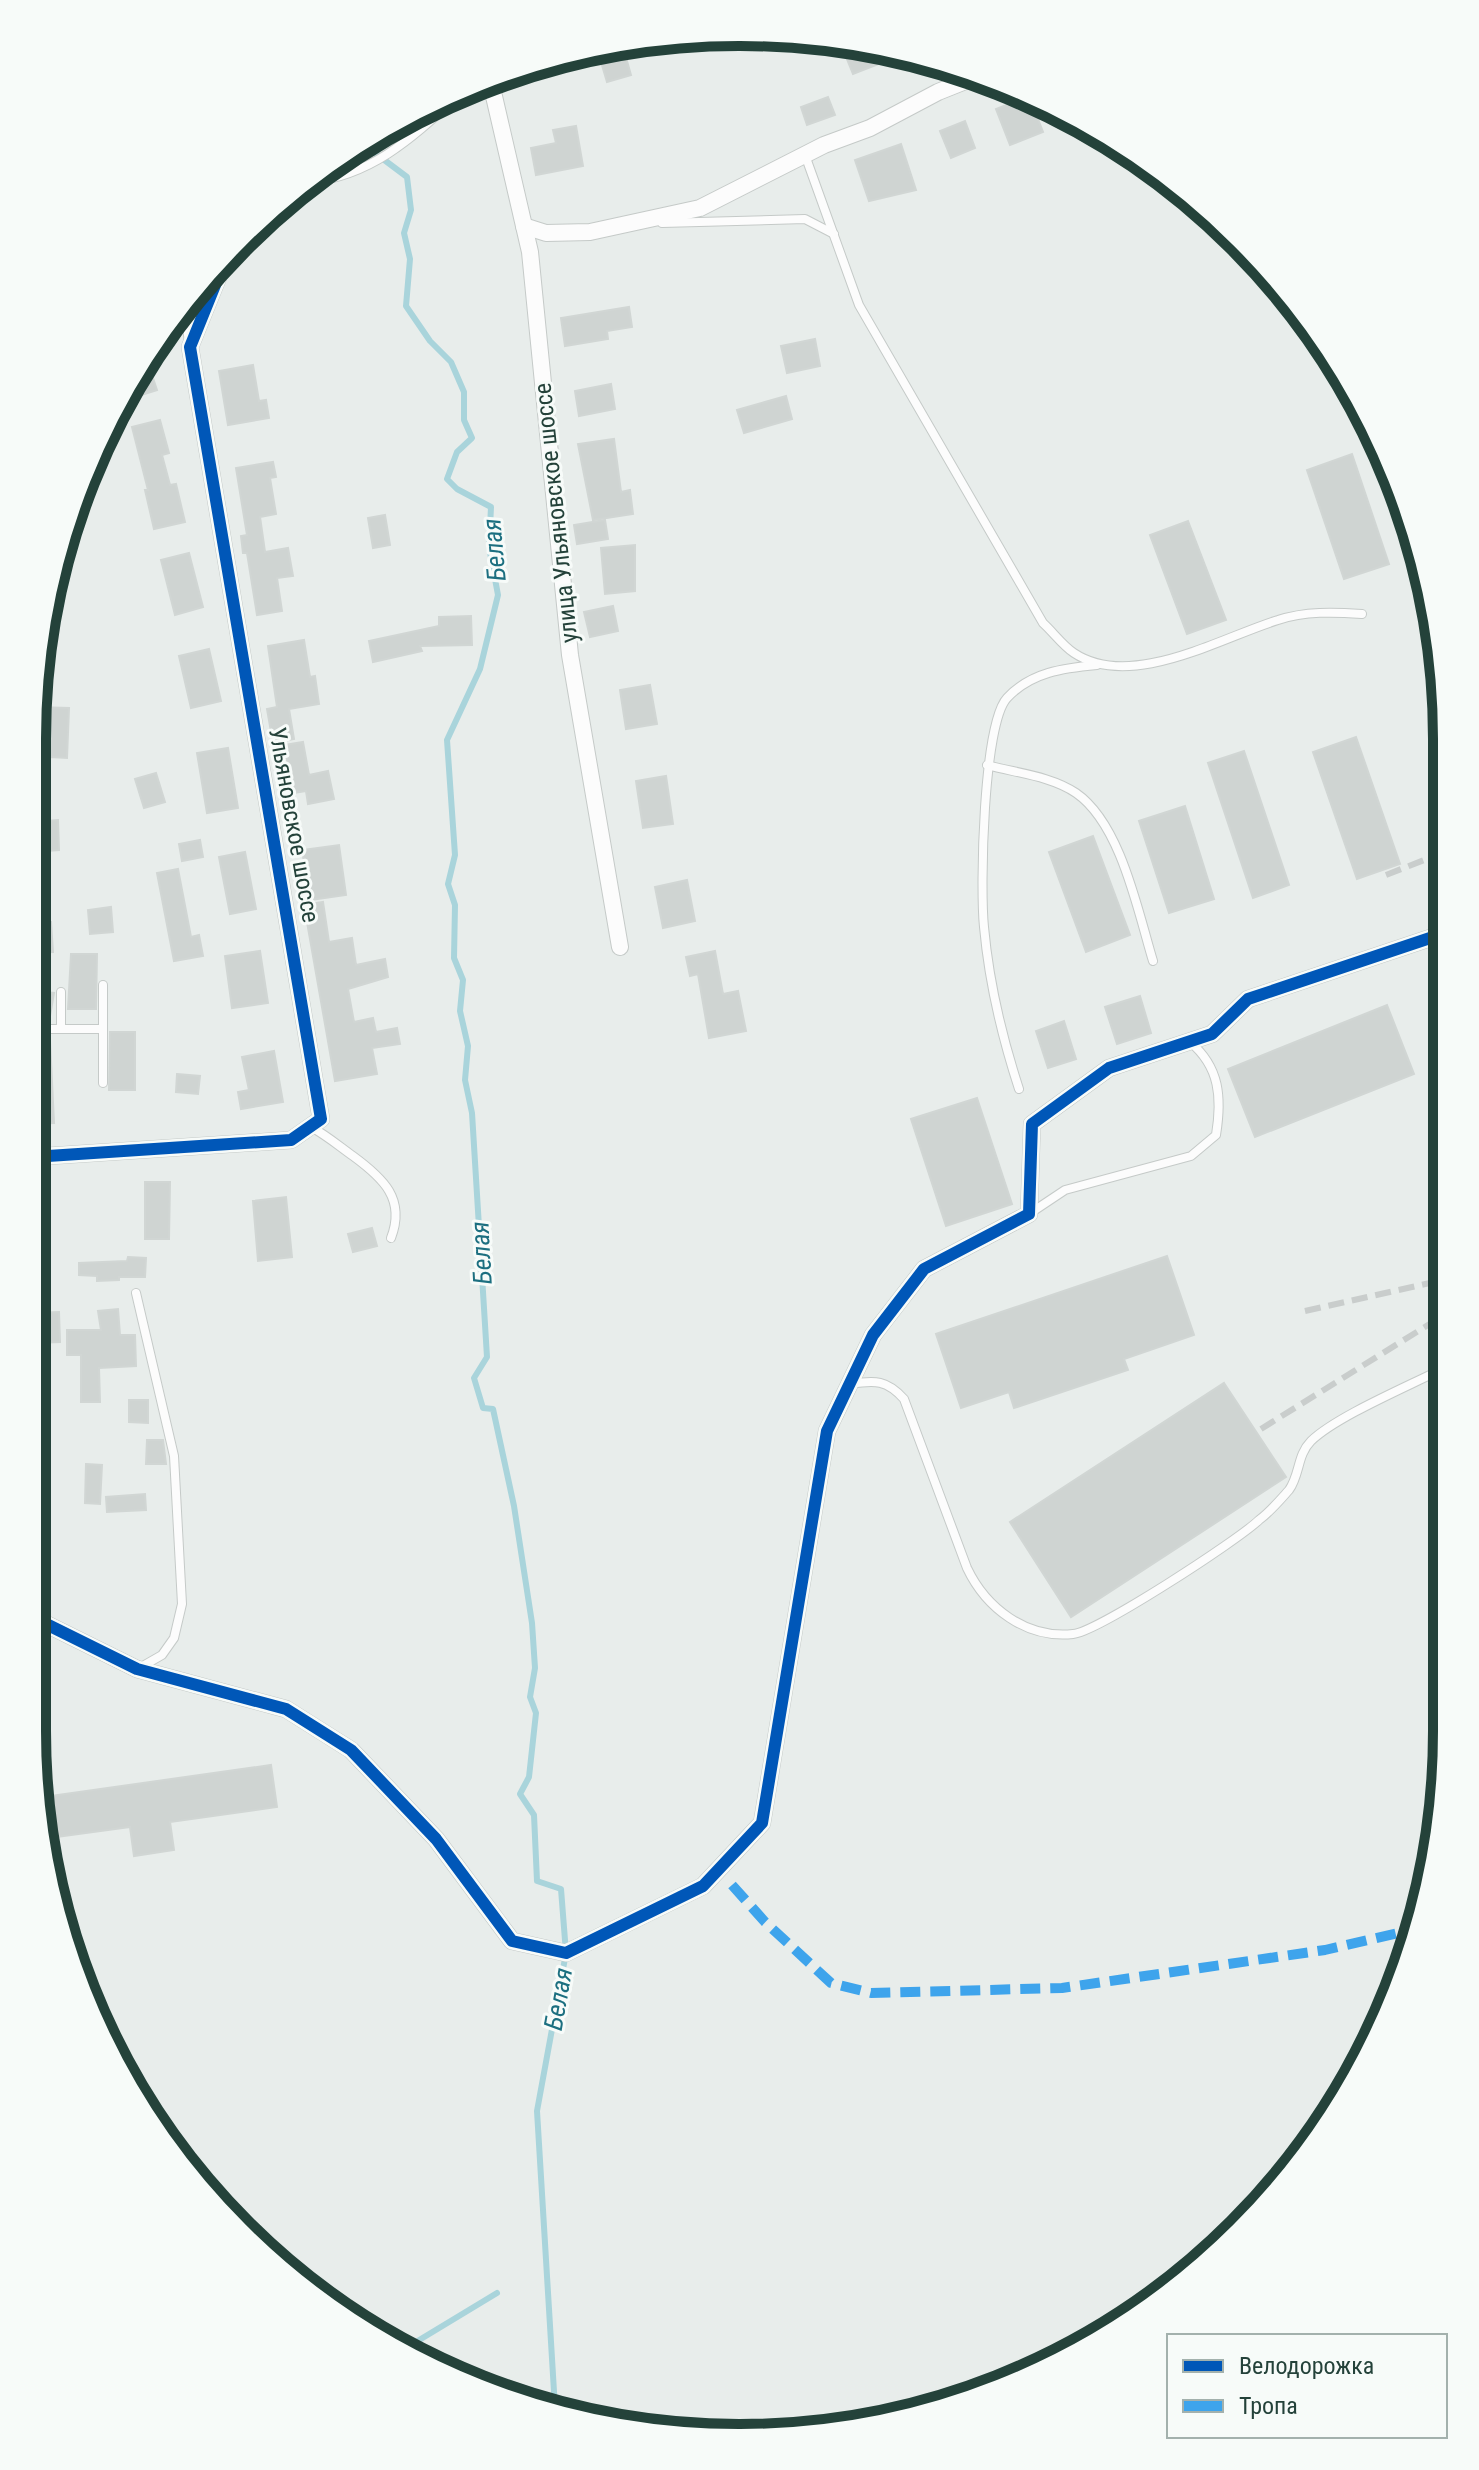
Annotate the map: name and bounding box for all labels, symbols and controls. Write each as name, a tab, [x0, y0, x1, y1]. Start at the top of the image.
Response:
street label: улица Ульяновское шоссе	[528, 382, 584, 644]
water label: Белая	[476, 517, 512, 583]
street label: Ульяновское шоссе	[263, 725, 325, 925]
water label: Белая	[464, 1221, 498, 1285]
water label: Белая	[538, 1965, 578, 2033]
legend	[1167, 2334, 1447, 2438]
text: Велодорожка	[1239, 2352, 1374, 2380]
text: Тропа	[1239, 2392, 1298, 2420]

